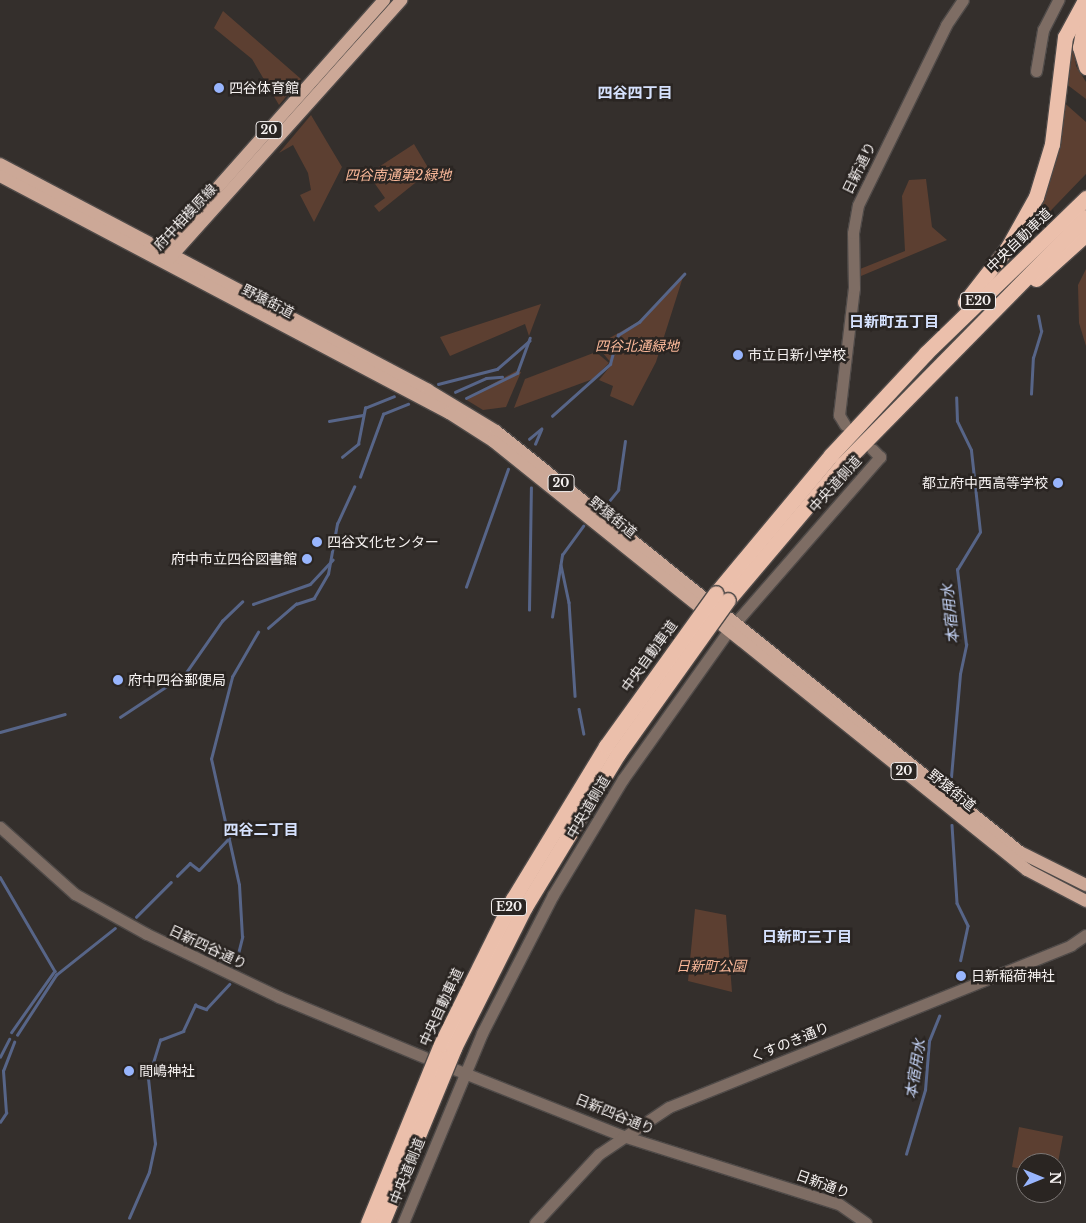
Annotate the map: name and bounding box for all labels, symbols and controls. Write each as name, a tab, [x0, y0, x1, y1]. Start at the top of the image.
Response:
place label: 四谷体育館	[229, 80, 299, 96]
marker: 四谷体育館	[213, 82, 225, 94]
district label: 四谷四丁目	[598, 84, 672, 102]
road number: 20	[255, 120, 283, 140]
street label: 日新通り	[839, 139, 879, 197]
park label: 四谷南通第2緑地	[345, 167, 451, 183]
street label: 府中相模原線	[150, 181, 220, 253]
street label: 中央自動車道	[983, 205, 1055, 275]
street label: 野猿街道	[239, 281, 297, 321]
road number: E20	[959, 292, 997, 310]
district label: 日新町五丁目	[849, 313, 939, 331]
park label: 四谷北通緑地	[595, 338, 679, 354]
place label: 市立日新小学校	[748, 347, 846, 363]
marker: 市立日新小学校	[732, 349, 744, 361]
street label: 中央道側道	[805, 452, 865, 516]
road number: 20	[547, 473, 575, 492]
place label: 都立府中西高等学校	[922, 475, 1048, 491]
marker: 都立府中西高等学校	[1052, 477, 1064, 489]
street label: 野猿街道	[586, 493, 640, 541]
place label: 四谷文化センター	[327, 534, 439, 550]
marker: 四谷文化センター	[311, 536, 323, 548]
place label: 府中市立四谷図書館	[171, 551, 297, 567]
marker: 府中市立四谷図書館	[301, 553, 313, 565]
water label: 本宿用水	[938, 583, 962, 645]
street label: 中央自動車道	[618, 617, 680, 695]
place label: 府中四谷郵便局	[128, 672, 226, 688]
marker: 府中四谷郵便局	[112, 674, 124, 686]
road number: 20	[890, 761, 918, 780]
street label: 野猿街道	[925, 766, 979, 814]
street label: 中央道側道	[563, 773, 613, 841]
district label: 四谷二丁目	[224, 821, 298, 839]
road number: E20	[490, 898, 528, 916]
street label: 日新四谷通り	[166, 922, 250, 972]
district label: 日新町三丁目	[762, 928, 852, 946]
park label: 日新町公園	[676, 958, 746, 974]
street label: 中央自動車道	[416, 965, 466, 1049]
place label: 日新稲荷神社	[971, 968, 1055, 984]
marker: 日新稲荷神社	[955, 970, 967, 982]
street label: くすのき通り	[748, 1018, 832, 1066]
water label: 本宿用水	[901, 1038, 929, 1100]
place label: 間嶋神社	[139, 1063, 195, 1079]
marker: 間嶋神社	[123, 1065, 135, 1077]
street label: 日新四谷通り	[573, 1090, 657, 1138]
street label: 中央道側道	[386, 1135, 428, 1207]
north arrow	[1016, 1153, 1066, 1203]
street label: 日新通り	[794, 1167, 852, 1201]
text: N	[1046, 1171, 1064, 1185]

